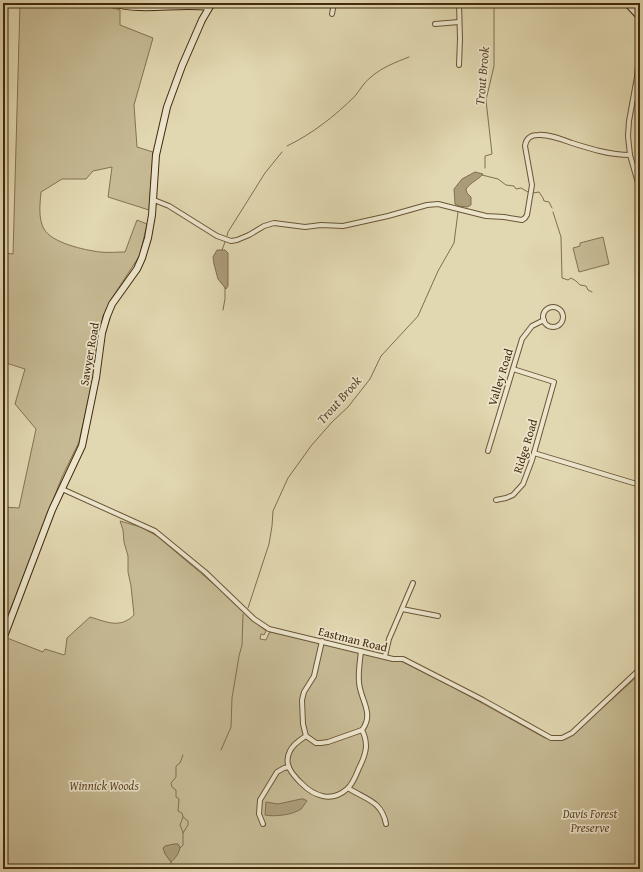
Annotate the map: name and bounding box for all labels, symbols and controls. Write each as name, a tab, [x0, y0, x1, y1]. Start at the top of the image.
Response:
water label: Trout Brook	[470, 46, 494, 106]
street label: Sawyer Road	[75, 320, 103, 387]
street label: Valley Road	[483, 346, 517, 408]
water label: Trout Brook	[312, 372, 366, 428]
street label: Ridge Road	[509, 416, 541, 475]
street label: Eastman Road	[317, 622, 390, 656]
park label: Winnick Woods	[69, 777, 139, 794]
park label: Davis Forest Preserve	[562, 805, 617, 836]

